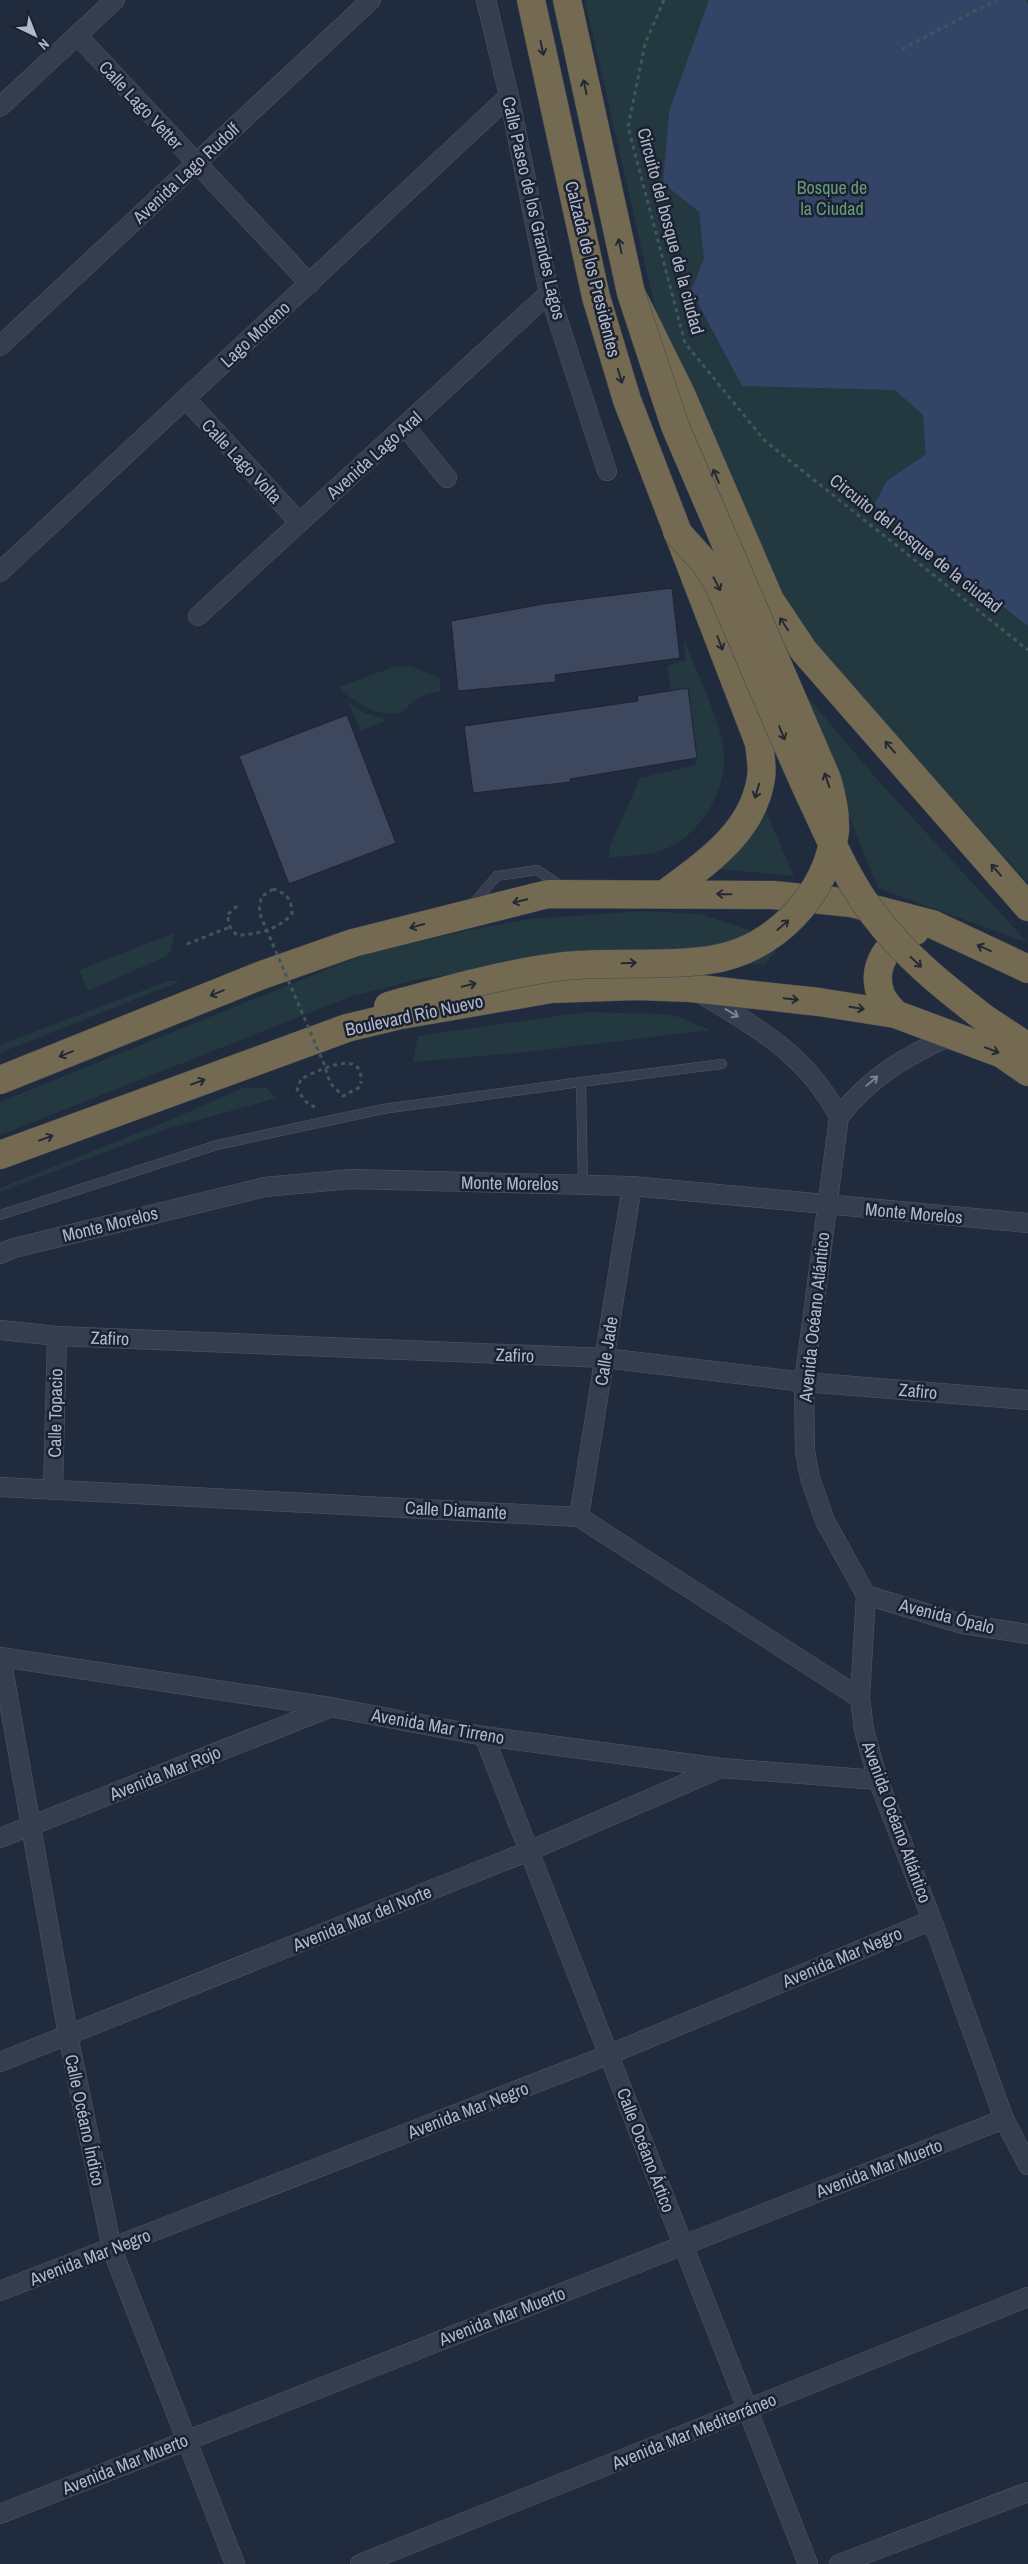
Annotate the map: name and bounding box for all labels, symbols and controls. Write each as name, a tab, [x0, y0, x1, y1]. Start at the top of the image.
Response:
north arrow	[10, 10, 60, 60]
text: N	[35, 35, 53, 54]
one-way arrow	[538, 39, 547, 55]
street label: Calle Lago Vetter	[93, 55, 189, 155]
one-way arrow	[580, 79, 589, 95]
street label: Calle Paseo de los Grandes Lagos	[496, 94, 572, 322]
street label: Avenida Lago Rudolf	[126, 116, 246, 230]
street label: Circuito del bosque de la ciudad	[631, 125, 711, 337]
park label: Bosque de la Ciudad	[797, 175, 867, 221]
street label: Calzada de los Presidentes	[559, 178, 627, 360]
one-way arrow	[614, 238, 624, 254]
street label: Lago Moreno	[215, 295, 295, 373]
one-way arrow	[615, 367, 625, 383]
street label: Avenida Lago Aral	[320, 405, 427, 505]
street label: Calle Lago Volta	[196, 413, 288, 509]
street label: Circuito del bosque de la ciudad	[825, 468, 1007, 618]
one-way arrow	[711, 469, 721, 484]
one-way arrow	[713, 577, 723, 591]
one-way arrow	[779, 617, 789, 631]
one-way arrow	[716, 635, 725, 650]
one-way arrow	[778, 725, 788, 740]
one-way arrow	[884, 741, 895, 754]
one-way arrow	[822, 773, 831, 788]
one-way arrow	[752, 783, 761, 799]
one-way arrow	[990, 863, 1002, 876]
one-way arrow	[716, 890, 732, 899]
one-way arrow	[512, 896, 528, 906]
one-way arrow	[776, 920, 789, 931]
one-way arrow	[409, 922, 425, 931]
one-way arrow	[977, 942, 992, 952]
one-way arrow	[910, 956, 923, 968]
one-way arrow	[621, 959, 637, 968]
one-way arrow	[460, 980, 476, 989]
street label: Boulevard Río Nuevo	[343, 988, 485, 1042]
one-way arrow	[210, 989, 225, 999]
one-way arrow	[783, 994, 799, 1004]
one-way arrow	[848, 1003, 864, 1013]
one-way arrow	[725, 1009, 739, 1019]
one-way arrow	[984, 1046, 999, 1055]
one-way arrow	[59, 1049, 74, 1059]
one-way arrow	[866, 1076, 879, 1087]
one-way arrow	[190, 1077, 206, 1086]
one-way arrow	[38, 1133, 53, 1142]
street label: Monte Morelos	[461, 1170, 559, 1196]
street label: Monte Morelos	[864, 1196, 964, 1230]
street label: Monte Morelos	[60, 1200, 160, 1248]
street label: Avenida Océano Atlántico	[793, 1231, 835, 1404]
street label: Calle Jade	[588, 1315, 624, 1387]
street label: Zafiro	[90, 1325, 130, 1351]
street label: Zafiro	[495, 1342, 535, 1368]
street label: Calle Topacio	[42, 1368, 68, 1458]
street label: Zafiro	[898, 1377, 938, 1405]
street label: Calle Diamante	[405, 1495, 507, 1525]
street label: Avenida Ópalo	[896, 1592, 997, 1640]
street label: Avenida Mar Tirreno	[369, 1702, 506, 1750]
street label: Avenida Océano Atlántico	[856, 1737, 938, 1906]
street label: Avenida Mar Rojo	[105, 1739, 224, 1807]
street label: Avenida Mar del Norte	[288, 1879, 435, 1958]
street label: Avenida Mar Negro	[777, 1921, 906, 1994]
street label: Calle Océano Índico	[59, 2052, 111, 2188]
street label: Avenida Mar Negro	[403, 2075, 532, 2145]
street label: Calle Océano Ártico	[611, 2084, 681, 2216]
street label: Avenida Mar Muerto	[811, 2132, 946, 2204]
street label: Avenida Mar Negro	[25, 2222, 154, 2292]
street label: Avenida Mar Muerto	[434, 2280, 569, 2352]
street label: Avenida Mar Mediterráneo	[607, 2387, 780, 2476]
street label: Avenida Mar Muerto	[58, 2427, 192, 2501]

